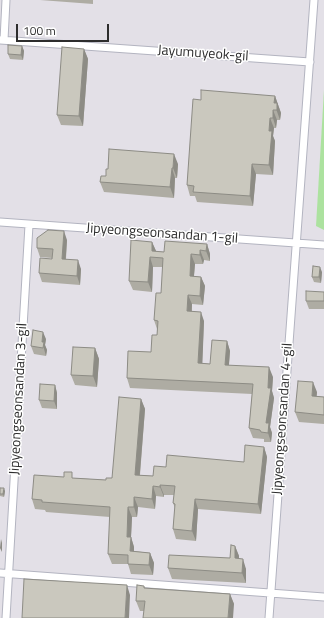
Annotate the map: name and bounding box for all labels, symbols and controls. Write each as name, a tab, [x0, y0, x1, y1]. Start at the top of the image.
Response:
scale bar	[18, 16, 111, 42]
text: 100 m	[23, 21, 56, 40]
street label: Jayumuyeok-gil	[157, 42, 249, 66]
street label: Jipyeongseonsandan 1-gil	[86, 220, 238, 248]
street label: Jipyeongseonsandan 3-gil	[7, 323, 31, 475]
street label: Jipyeongseonsandan 4-gil	[269, 343, 297, 495]

